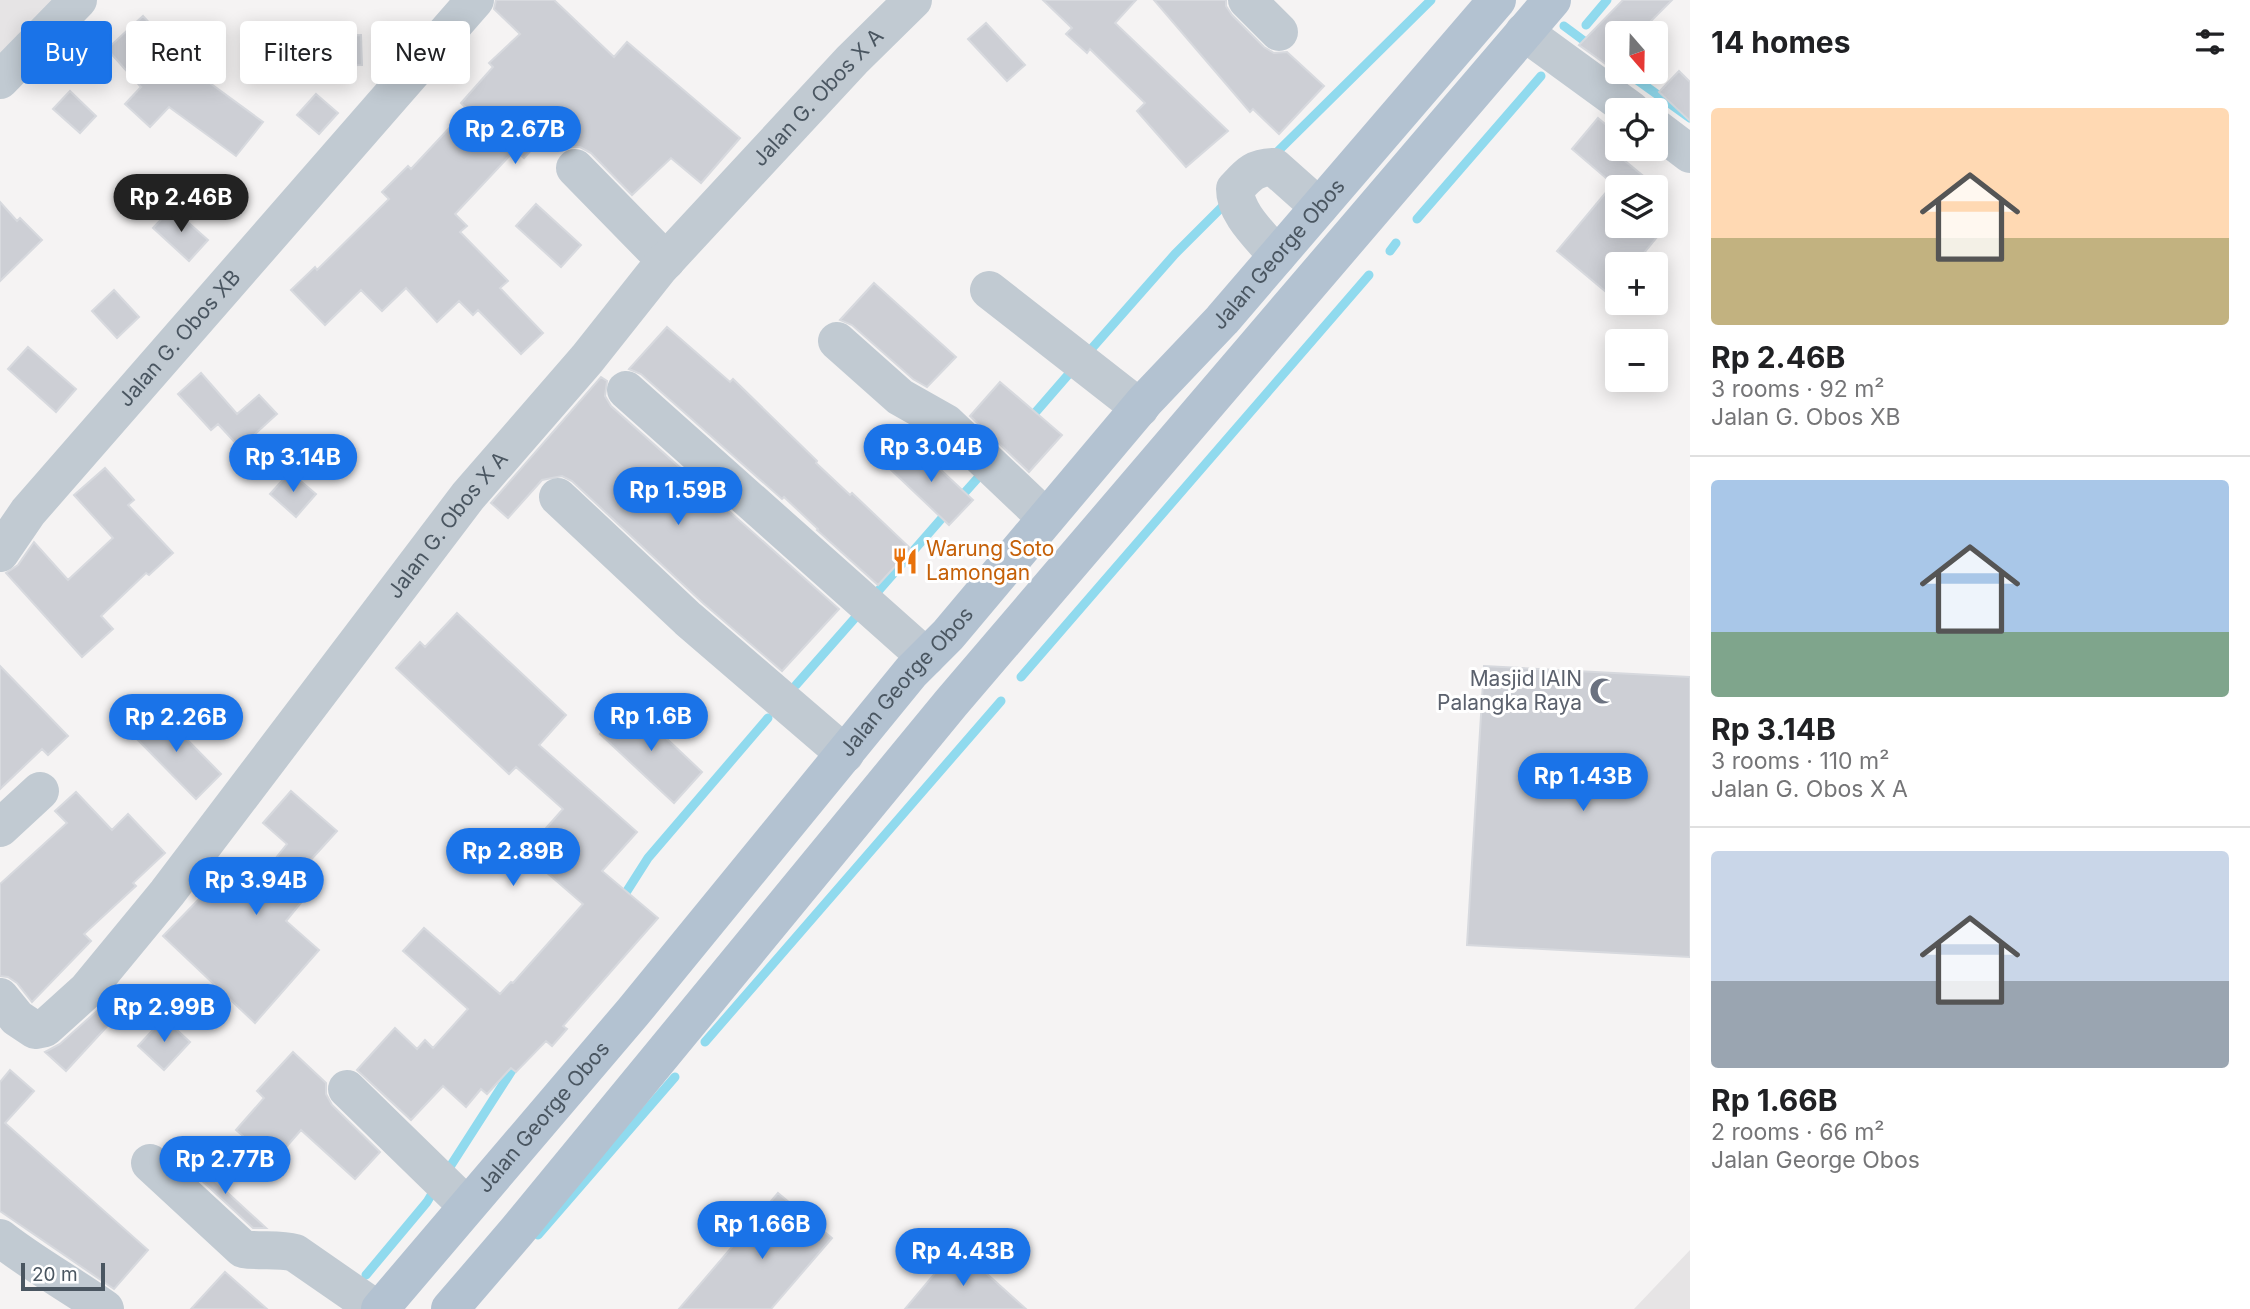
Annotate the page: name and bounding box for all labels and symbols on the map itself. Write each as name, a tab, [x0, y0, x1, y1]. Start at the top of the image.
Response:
north arrow	[1605, 21, 1668, 84]
street label: Jalan G. Obos X A	[747, 23, 888, 171]
pin: Rp 2.67B	[443, 106, 587, 166]
street label: Jalan George Obos	[1207, 173, 1350, 335]
pin: Rp 2.46B	[109, 174, 253, 234]
street label: Jalan G. Obos XB	[113, 265, 246, 412]
pin: Rp 3.04B	[859, 424, 1003, 484]
pin: Rp 3.14B	[221, 434, 365, 494]
street label: Jalan G. Obos X A	[382, 446, 513, 603]
pin: Rp 1.59B	[606, 468, 750, 527]
place label: Warung Soto Lamongan	[926, 536, 1054, 585]
restaurant icon: Warung Soto Lamongan	[890, 546, 920, 576]
street label: Jalan George Obos	[834, 602, 978, 761]
place label: Masjid IAIN Palangka Raya	[1437, 666, 1582, 715]
mosque icon: Masjid IAIN Palangka Raya	[1588, 676, 1618, 706]
pin: Rp 2.26B	[104, 694, 248, 754]
pin: Rp 1.6B	[586, 694, 716, 753]
pin: Rp 1.43B	[1511, 754, 1655, 813]
pin: Rp 2.89B	[441, 828, 585, 888]
pin: Rp 3.94B	[184, 858, 328, 917]
pin: Rp 2.99B	[92, 984, 236, 1044]
street label: Jalan George Obos	[472, 1036, 614, 1198]
pin: Rp 2.77B	[153, 1136, 297, 1196]
pin: Rp 1.66B	[690, 1202, 834, 1261]
pin: Rp 4.43B	[891, 1228, 1035, 1288]
scale bar	[21, 1260, 105, 1292]

